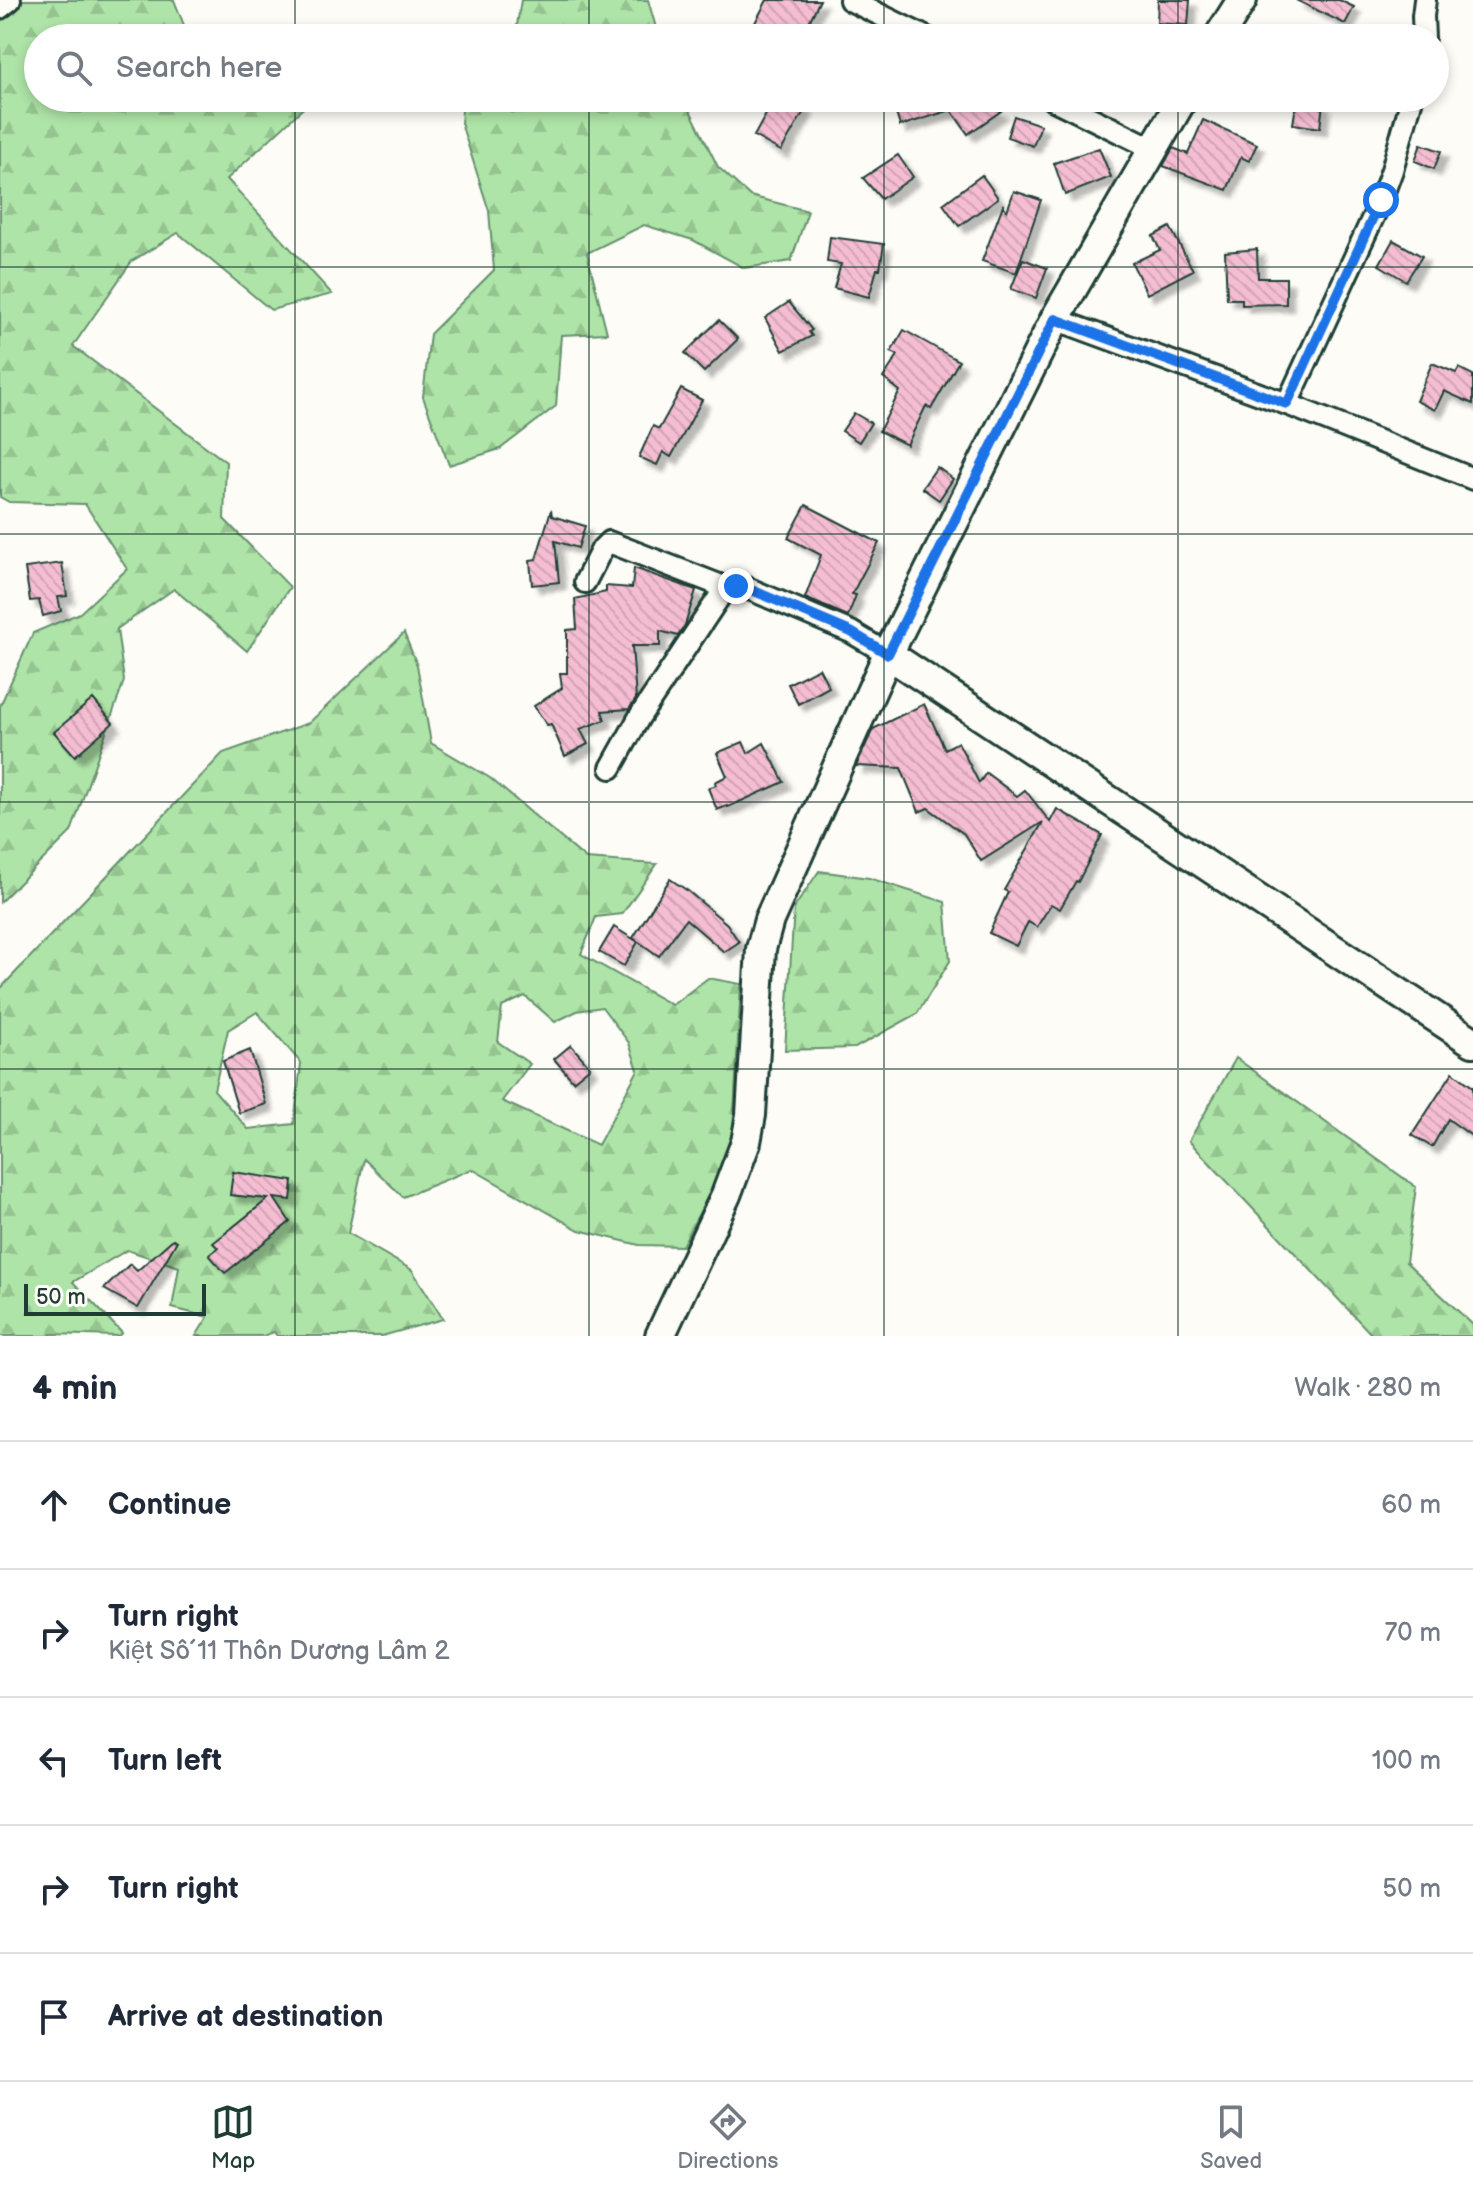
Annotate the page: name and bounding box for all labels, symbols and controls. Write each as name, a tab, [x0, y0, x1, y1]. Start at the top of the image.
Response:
search box	[24, 24, 1449, 112]
icon: search	[52, 46, 96, 90]
text: Search here	[116, 50, 282, 86]
route start	[1363, 182, 1399, 218]
route end	[718, 568, 754, 604]
scale bar	[24, 1280, 206, 1316]
text: 50 m	[36, 1284, 86, 1311]
text: 4 min	[32, 1368, 118, 1409]
text: Walk · 280 m	[1294, 1373, 1441, 1404]
icon: ahead	[32, 1483, 76, 1527]
text: Continue	[108, 1487, 231, 1523]
text: 60 m	[1381, 1490, 1441, 1521]
text: Turn right	[108, 1599, 239, 1635]
icon: right	[32, 1611, 76, 1655]
text: 70 m	[1384, 1618, 1441, 1649]
text: Kiệt Số 11 Thôn Dương Lâm 2	[108, 1636, 450, 1667]
icon: left	[32, 1739, 76, 1783]
text: Turn left	[108, 1743, 222, 1779]
text: 100 m	[1372, 1746, 1441, 1777]
icon: right	[32, 1867, 76, 1911]
text: Turn right	[108, 1871, 239, 1907]
text: 50 m	[1382, 1874, 1441, 1905]
icon: arrive	[32, 1995, 76, 2039]
text: Arrive at destination	[108, 1999, 384, 2035]
tab: Map	[211, 2100, 255, 2175]
tab: Directions	[677, 2100, 778, 2175]
tab: Saved	[1200, 2100, 1262, 2175]

